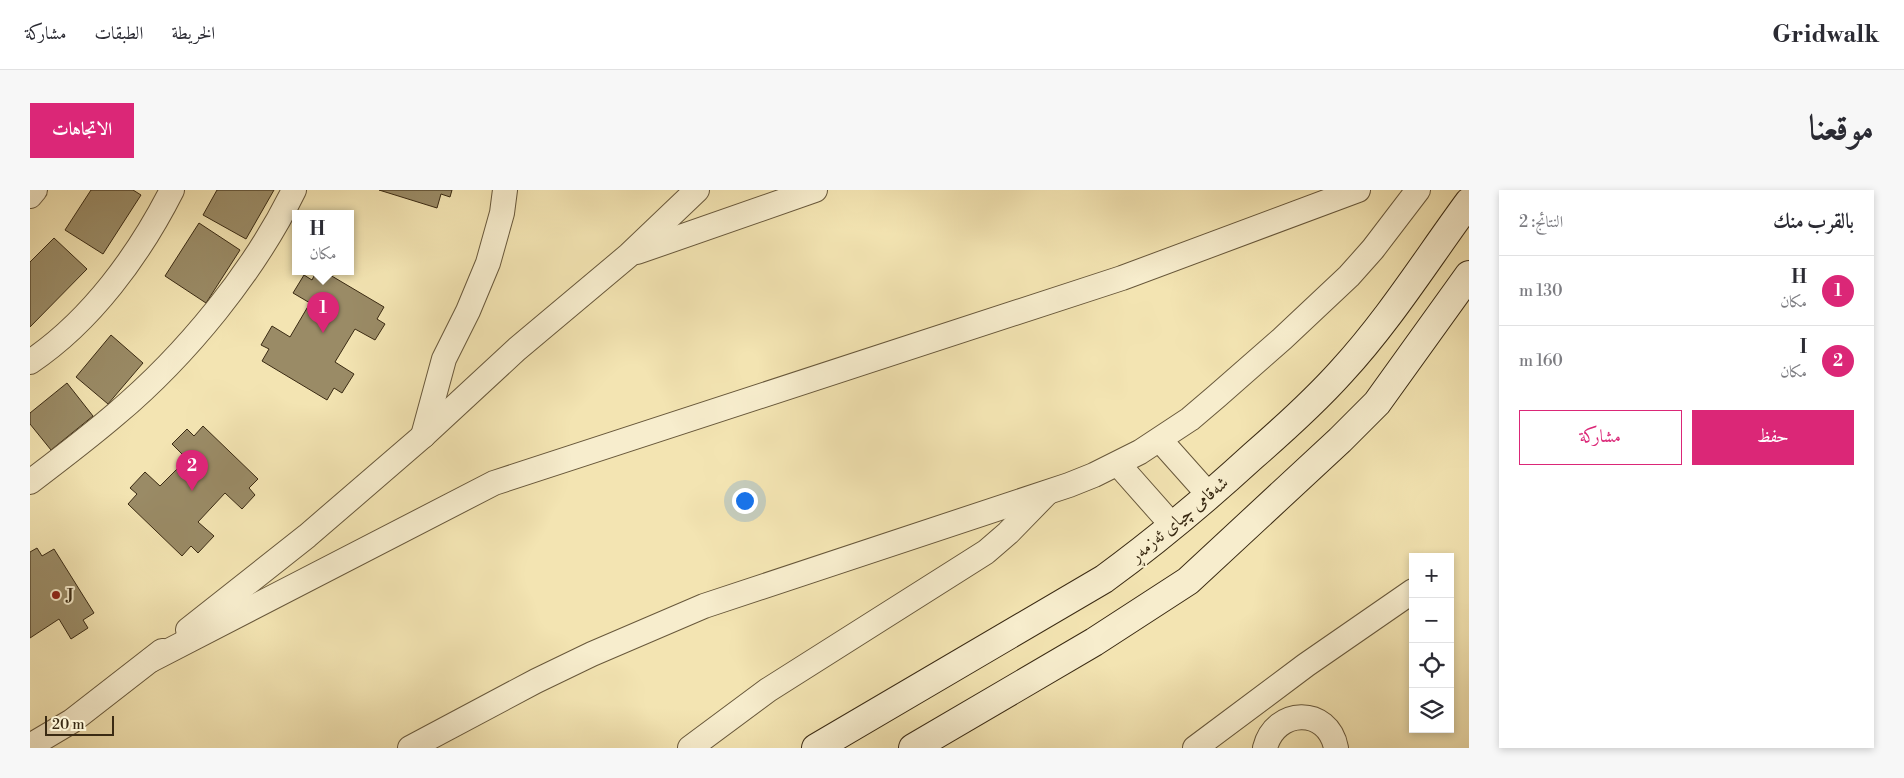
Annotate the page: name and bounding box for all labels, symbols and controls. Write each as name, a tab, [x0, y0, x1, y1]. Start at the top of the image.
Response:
text: Gridwalk	[1772, 20, 1879, 50]
text: مشاركة	[25, 22, 66, 45]
text: الطبقات	[94, 22, 143, 45]
text: الخريطة	[171, 22, 215, 45]
button: الاتجاهات	[30, 103, 134, 158]
text: موقعنا	[1809, 107, 1874, 150]
text: بالقرب منك	[1773, 209, 1854, 235]
popup	[292, 210, 354, 275]
text: النتائج: 2	[1519, 212, 1563, 232]
text: H	[310, 217, 325, 241]
text: مكان	[310, 244, 336, 264]
text: H	[1791, 265, 1807, 289]
text: 130 m	[1519, 281, 1563, 301]
text: 1	[1834, 281, 1842, 301]
pin: 1	[307, 292, 339, 333]
text: مكان	[1780, 292, 1807, 312]
text: I	[1800, 335, 1807, 359]
text: 160 m	[1519, 351, 1563, 371]
text: 2	[1833, 351, 1843, 371]
text: مكان	[1780, 362, 1807, 382]
button: مشاركة	[1519, 410, 1682, 465]
button: حفظ	[1692, 410, 1854, 465]
pin: 2	[176, 450, 208, 491]
street label: شەقامی چیای ئەزمەڕ	[1124, 471, 1235, 571]
your location	[732, 488, 758, 514]
map controls	[1409, 553, 1454, 733]
button: +	[1409, 553, 1454, 598]
place label: J	[65, 584, 74, 607]
marker: J	[50, 589, 62, 601]
button: −	[1409, 598, 1454, 643]
button: locate	[1409, 643, 1454, 688]
button: layers	[1409, 688, 1454, 733]
scale bar	[45, 713, 114, 736]
text: 20 m	[52, 716, 84, 734]

